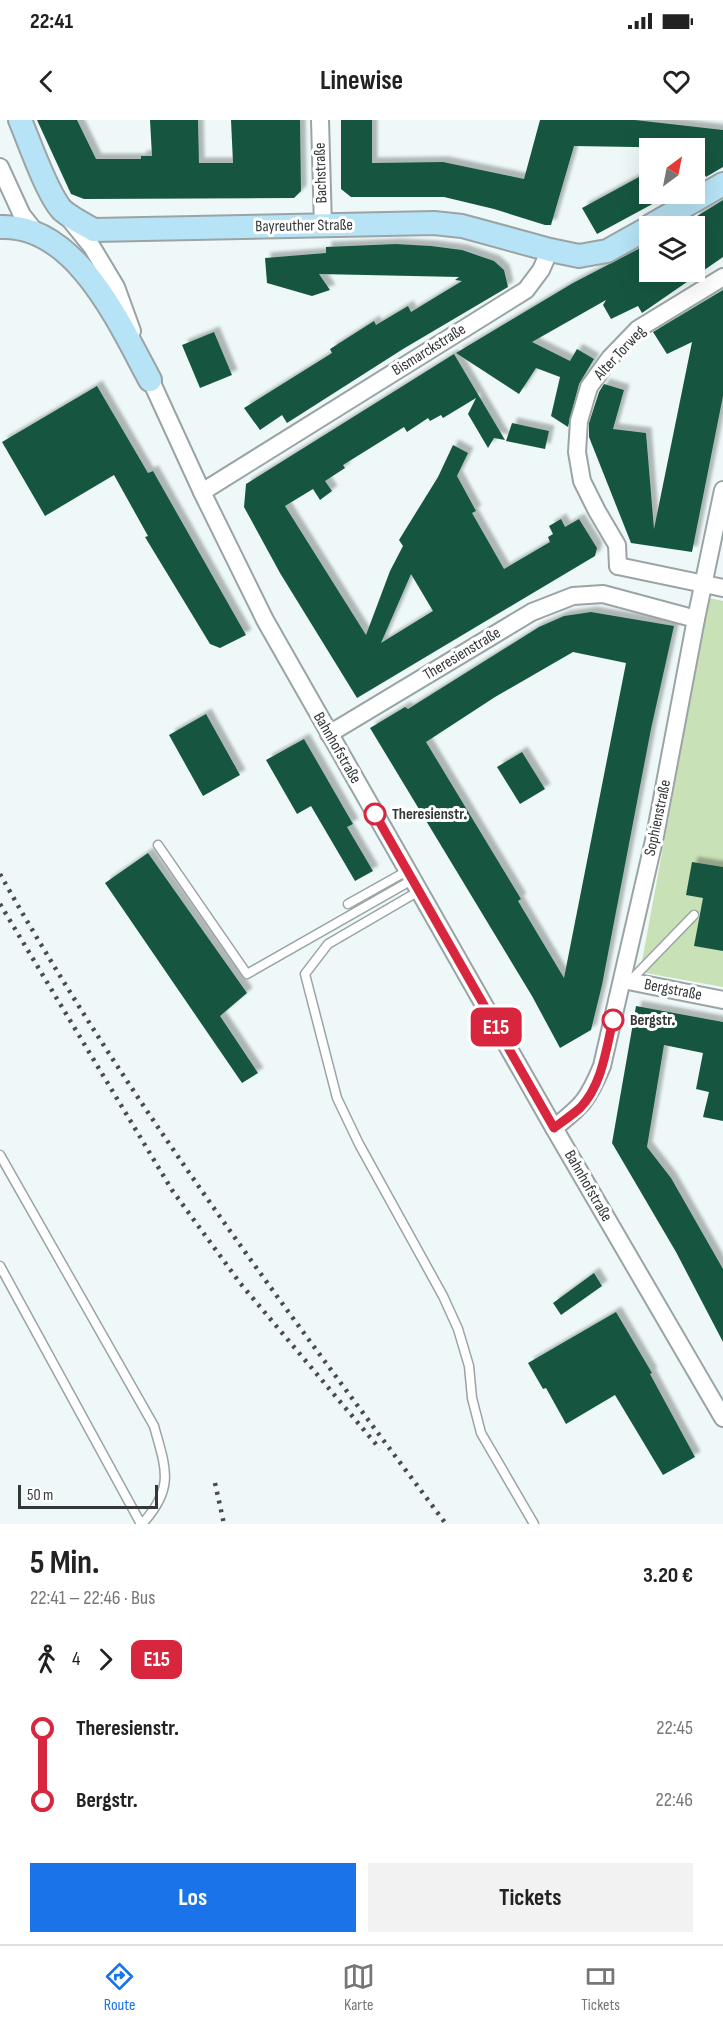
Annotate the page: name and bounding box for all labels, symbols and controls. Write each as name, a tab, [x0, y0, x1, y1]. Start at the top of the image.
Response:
text: 22:41	[30, 8, 73, 35]
icon: back	[30, 65, 63, 98]
text: Linewise	[320, 65, 403, 97]
icon: heart	[660, 65, 693, 98]
north arrow	[639, 138, 705, 204]
map controls	[639, 138, 705, 282]
street label: Bachstraße	[310, 142, 332, 204]
street label: Bayreuther Straße	[255, 216, 353, 236]
button: layers	[639, 216, 705, 282]
street label: Bismarckstraße	[389, 320, 469, 380]
street label: Alter Torweg	[590, 322, 650, 385]
street label: Theresienstraße	[420, 624, 504, 684]
street label: Bahnhofstraße	[309, 709, 365, 787]
street label: Sophienstraße	[641, 778, 675, 858]
marker: Theresienstr.	[364, 803, 386, 825]
place label: Theresienstr.	[392, 805, 467, 824]
street label: Bergstraße	[643, 975, 703, 1005]
line badge: E15	[462, 1008, 530, 1046]
marker: Bergstr.	[602, 1009, 624, 1031]
place label: Bergstr.	[630, 1011, 675, 1030]
text: E15	[483, 1015, 509, 1040]
street label: Bahnhofstraße	[560, 1147, 616, 1225]
scale bar	[18, 1482, 158, 1510]
text: 50 m	[27, 1486, 53, 1505]
text: 5 Min.	[30, 1543, 99, 1583]
text: 3.20 €	[643, 1562, 693, 1589]
text: 22:41 – 22:46 · Bus	[30, 1586, 155, 1610]
icon: walk	[30, 1643, 63, 1676]
icon: forward	[89, 1643, 122, 1676]
text: 4	[72, 1647, 80, 1671]
text: E15	[143, 1647, 170, 1672]
text: Theresienstr.	[76, 1715, 179, 1742]
text: 22:45	[656, 1716, 693, 1740]
text: Bergstr.	[76, 1787, 138, 1814]
text: 22:46	[656, 1788, 693, 1812]
button: Los	[30, 1863, 356, 1932]
button: Tickets	[368, 1863, 693, 1932]
tab: Route	[103, 1960, 136, 2015]
tab: Karte	[342, 1960, 375, 2015]
tab: Tickets	[581, 1960, 620, 2015]

